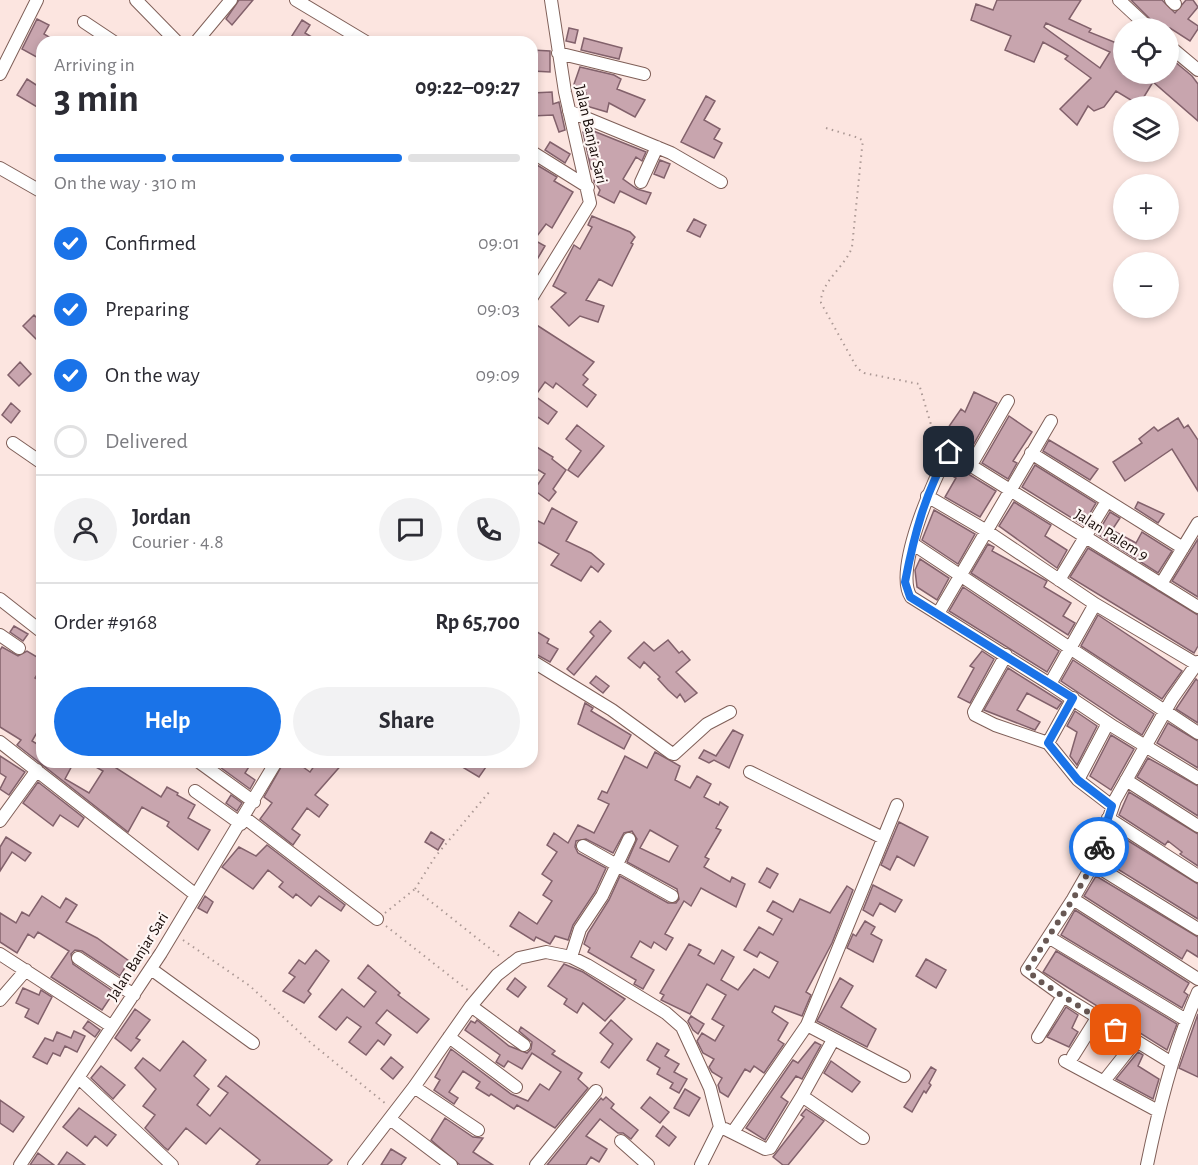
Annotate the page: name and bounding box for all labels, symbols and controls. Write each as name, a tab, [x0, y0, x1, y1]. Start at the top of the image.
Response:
map controls	[1113, 18, 1179, 318]
button: locate	[1113, 18, 1179, 84]
text: Arriving in	[54, 55, 135, 75]
text: 09:22–09:27	[415, 76, 520, 98]
text: 3 min	[54, 80, 139, 119]
street label: Jalan Banjar Sari	[571, 83, 610, 185]
button: layers	[1113, 96, 1179, 162]
text: On the way · 310 m	[54, 173, 196, 193]
button: +	[1113, 174, 1179, 240]
icon: check	[54, 227, 87, 260]
text: Confirmed	[105, 232, 196, 254]
text: 09:01	[478, 233, 520, 253]
button: −	[1113, 252, 1179, 318]
icon: check	[54, 293, 87, 326]
text: Preparing	[105, 298, 189, 320]
text: 09:03	[477, 299, 520, 319]
icon: check	[54, 359, 87, 392]
text: On the way	[105, 364, 200, 386]
text: 09:09	[476, 365, 520, 385]
pin	[923, 426, 974, 477]
text: Delivered	[105, 430, 188, 452]
icon: home	[932, 435, 965, 468]
button: person	[54, 498, 117, 561]
button: chat	[379, 498, 442, 561]
button: phone	[457, 498, 520, 561]
text: Jordan	[132, 506, 191, 528]
street label: Jalan Palem 9	[1072, 506, 1151, 564]
text: Courier · 4.8	[132, 532, 224, 552]
text: Order #9168	[54, 611, 157, 633]
text: Rp 65,700	[435, 611, 520, 633]
button: Help	[54, 687, 281, 756]
button: Share	[293, 687, 520, 756]
courier	[1069, 817, 1129, 877]
icon: bike	[1083, 831, 1116, 864]
street label: Jalan Banjar Sari	[104, 909, 172, 1004]
pin	[1090, 1004, 1141, 1055]
icon: bag	[1099, 1013, 1132, 1046]

